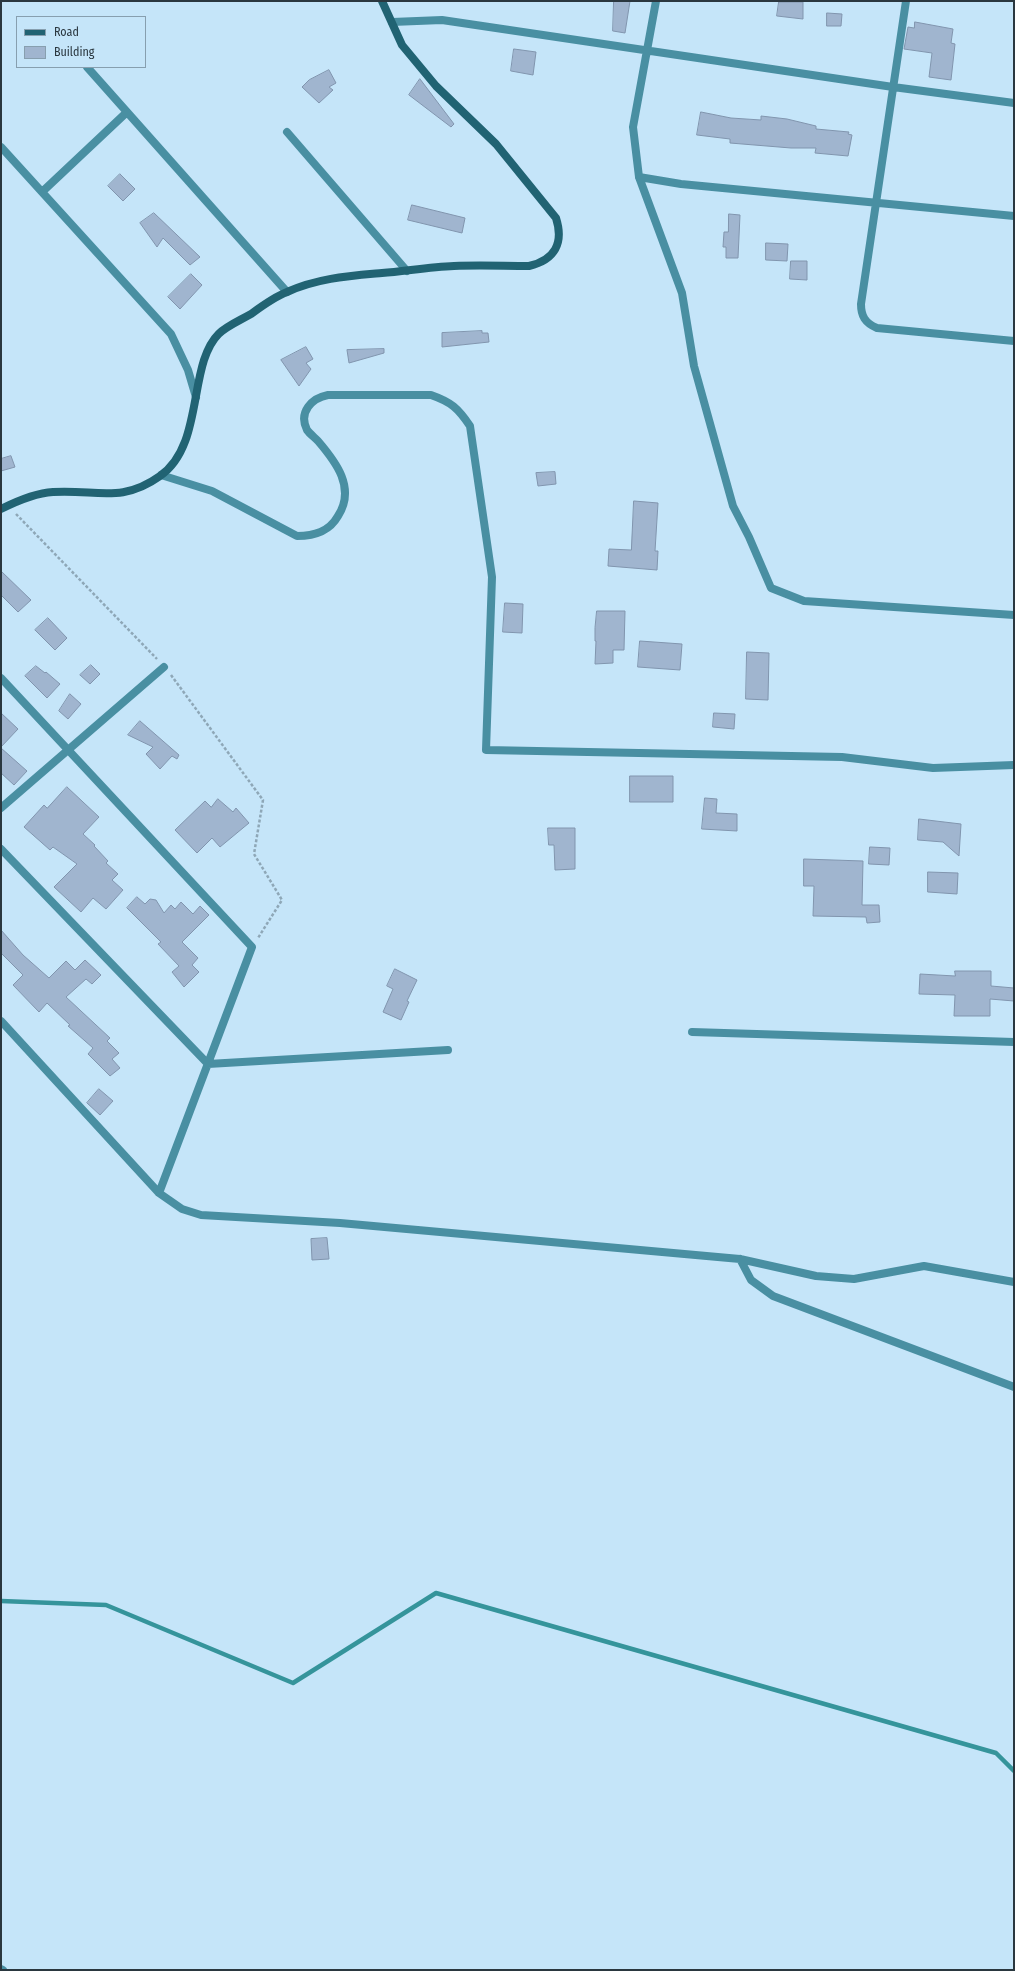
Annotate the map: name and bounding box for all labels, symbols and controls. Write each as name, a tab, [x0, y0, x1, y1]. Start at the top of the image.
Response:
legend	[16, 16, 146, 68]
text: Road	[54, 25, 79, 39]
text: Building	[54, 45, 94, 59]

